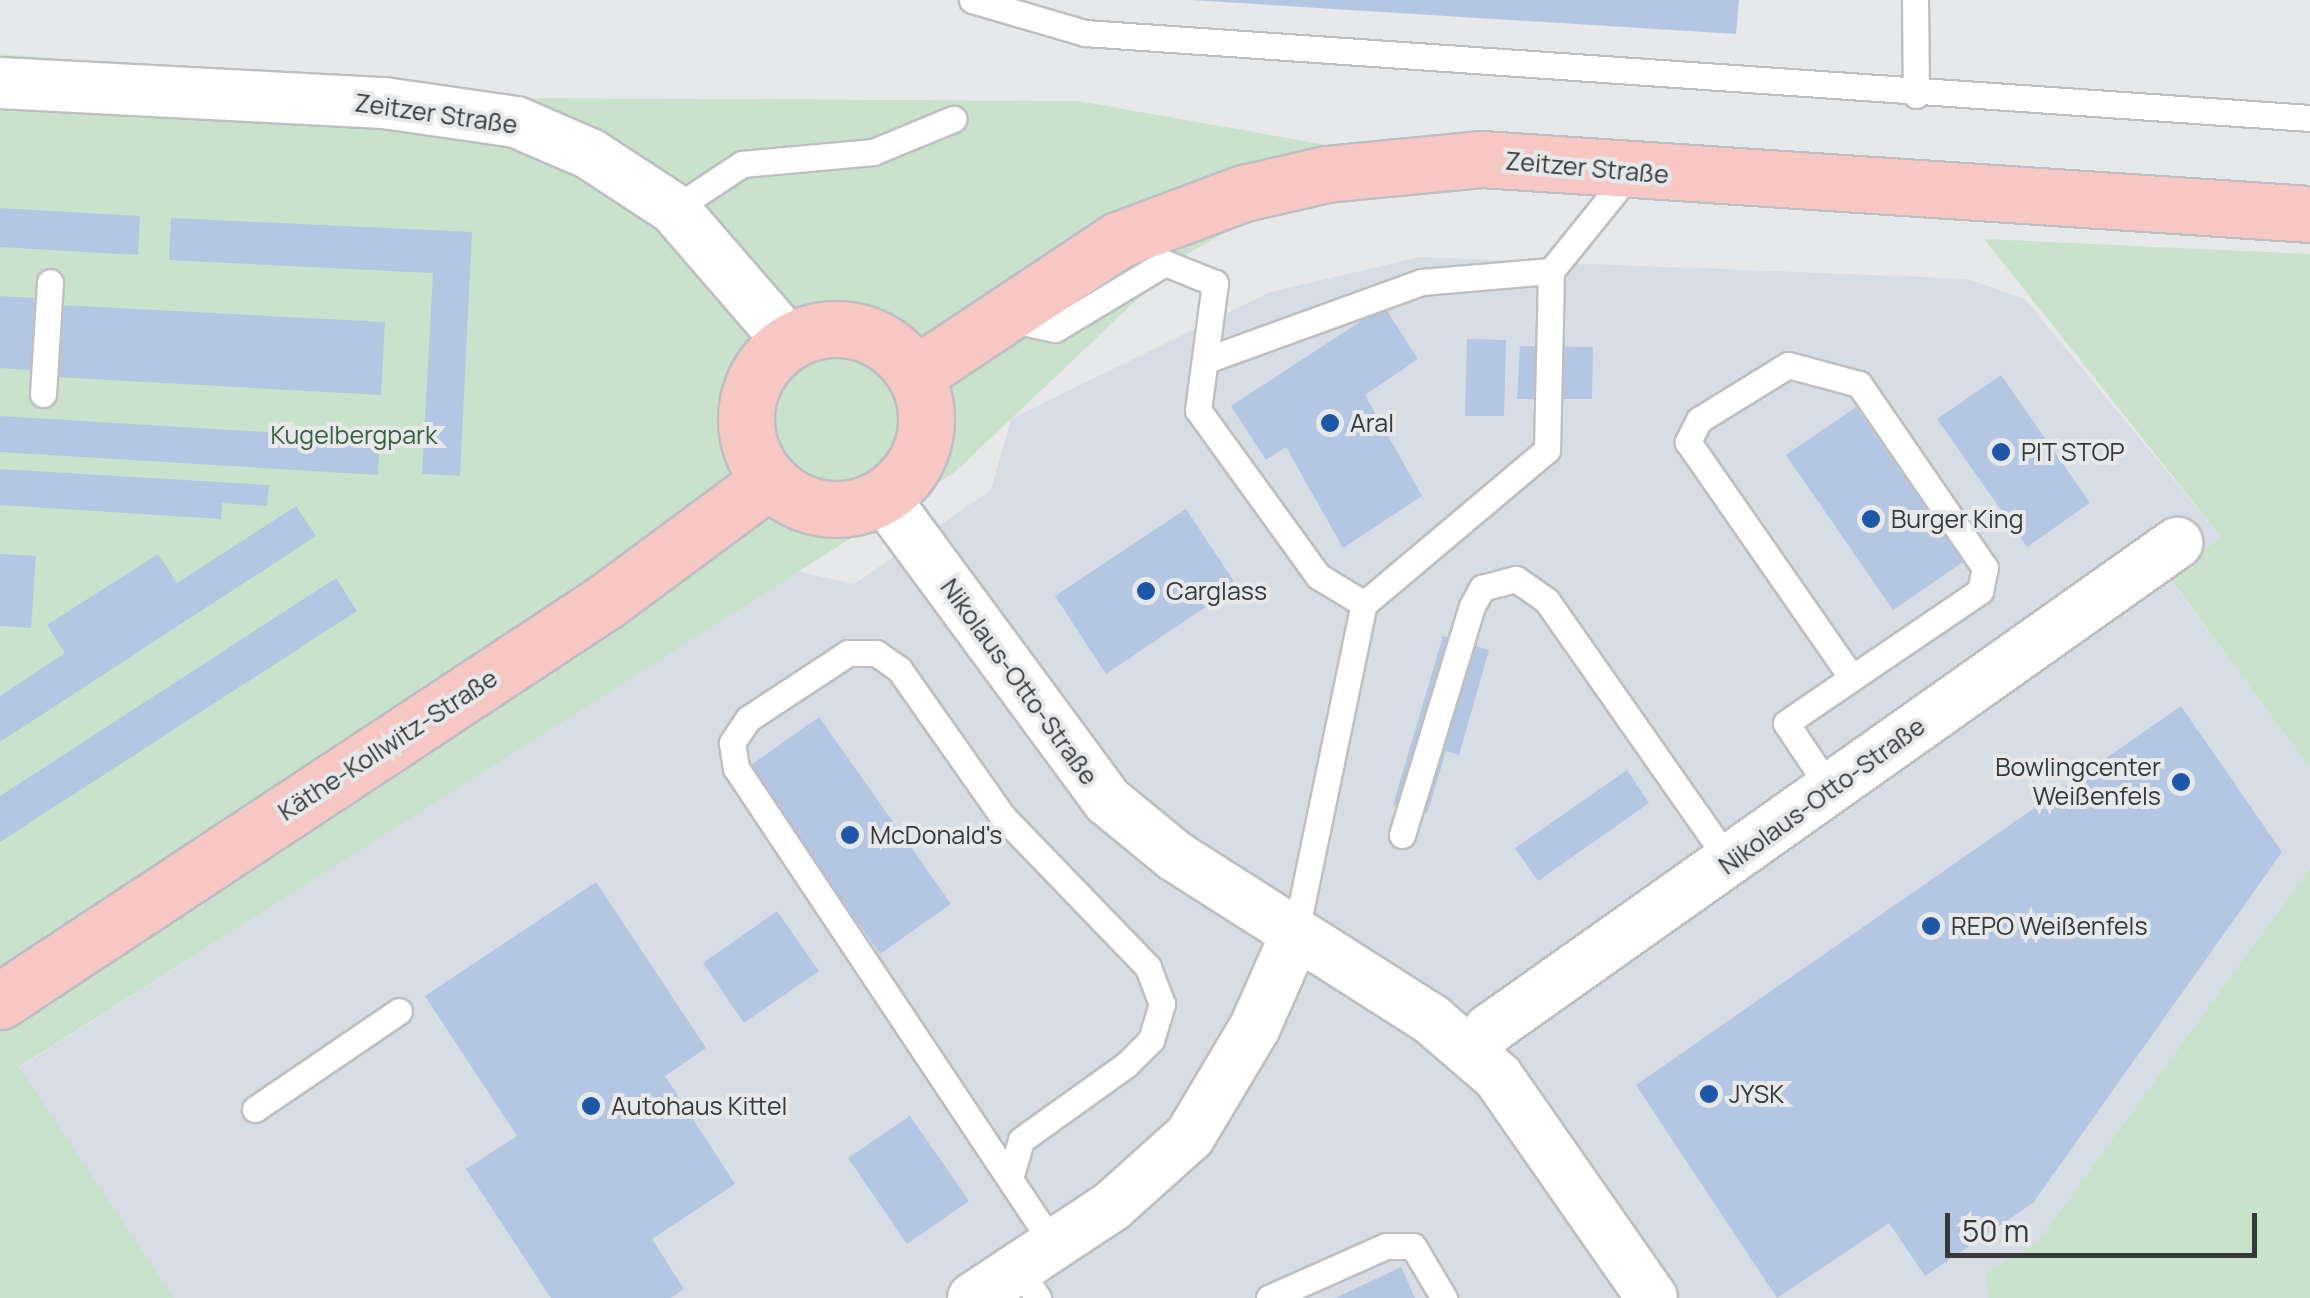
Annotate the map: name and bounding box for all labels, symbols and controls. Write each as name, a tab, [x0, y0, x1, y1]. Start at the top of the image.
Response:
street label: Zeitzer Straße	[353, 88, 519, 140]
street label: Zeitzer Straße	[1504, 146, 1670, 190]
place label: Aral	[1350, 408, 1394, 438]
marker: Aral	[1319, 412, 1341, 434]
park label: Kugelbergpark	[271, 420, 437, 450]
place label: PIT STOP	[2021, 437, 2125, 467]
marker: PIT STOP	[1990, 441, 2012, 463]
place label: Burger King	[1891, 504, 2023, 534]
marker: Burger King	[1860, 508, 1882, 530]
street label: Nikolaus-Otto-Straße	[934, 573, 1104, 791]
place label: Carglass	[1166, 576, 1267, 606]
marker: Carglass	[1135, 580, 1157, 602]
street label: Käthe-Kollwitz-Straße	[273, 663, 503, 827]
street label: Nikolaus-Otto-Straße	[1713, 711, 1931, 881]
place label: Bowlingcenter Weißenfels	[1995, 753, 2161, 812]
marker: Bowlingcenter Weißenfels	[2170, 771, 2192, 793]
place label: McDonald's	[870, 820, 1002, 850]
marker: McDonald's	[839, 824, 861, 846]
place label: REPO Weißenfels	[1951, 911, 2148, 941]
marker: REPO Weißenfels	[1920, 915, 1942, 937]
place label: JYSK	[1729, 1079, 1784, 1109]
marker: JYSK	[1698, 1083, 1720, 1105]
place label: Autohaus Kittel	[611, 1091, 787, 1121]
marker: Autohaus Kittel	[580, 1095, 602, 1117]
scale bar	[1950, 1193, 2262, 1255]
text: 50 m	[1962, 1210, 2029, 1251]

